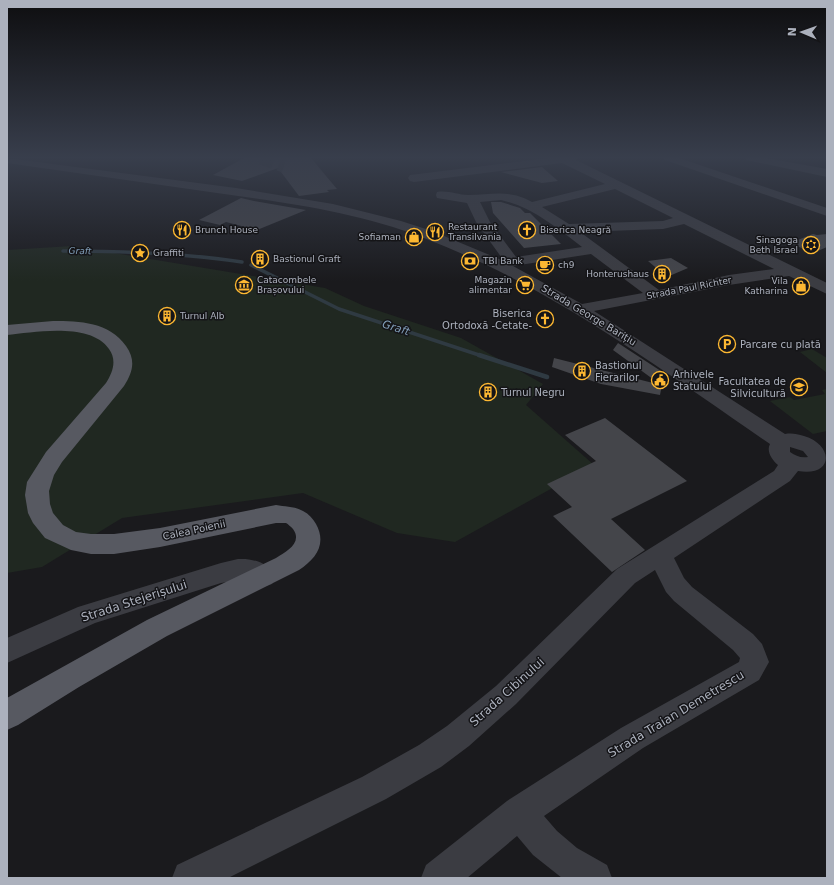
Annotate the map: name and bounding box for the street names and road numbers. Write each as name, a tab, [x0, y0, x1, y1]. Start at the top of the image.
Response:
street label: Strada Paul Richter	[646, 275, 733, 301]
street label: Strada George Barițiu	[539, 282, 638, 349]
street label: Calea Poienii	[162, 518, 226, 542]
street label: Strada Stejerișului	[79, 577, 189, 625]
street label: Strada Cibinului	[467, 655, 547, 729]
street label: Strada Traian Demetrescu	[605, 668, 747, 760]

